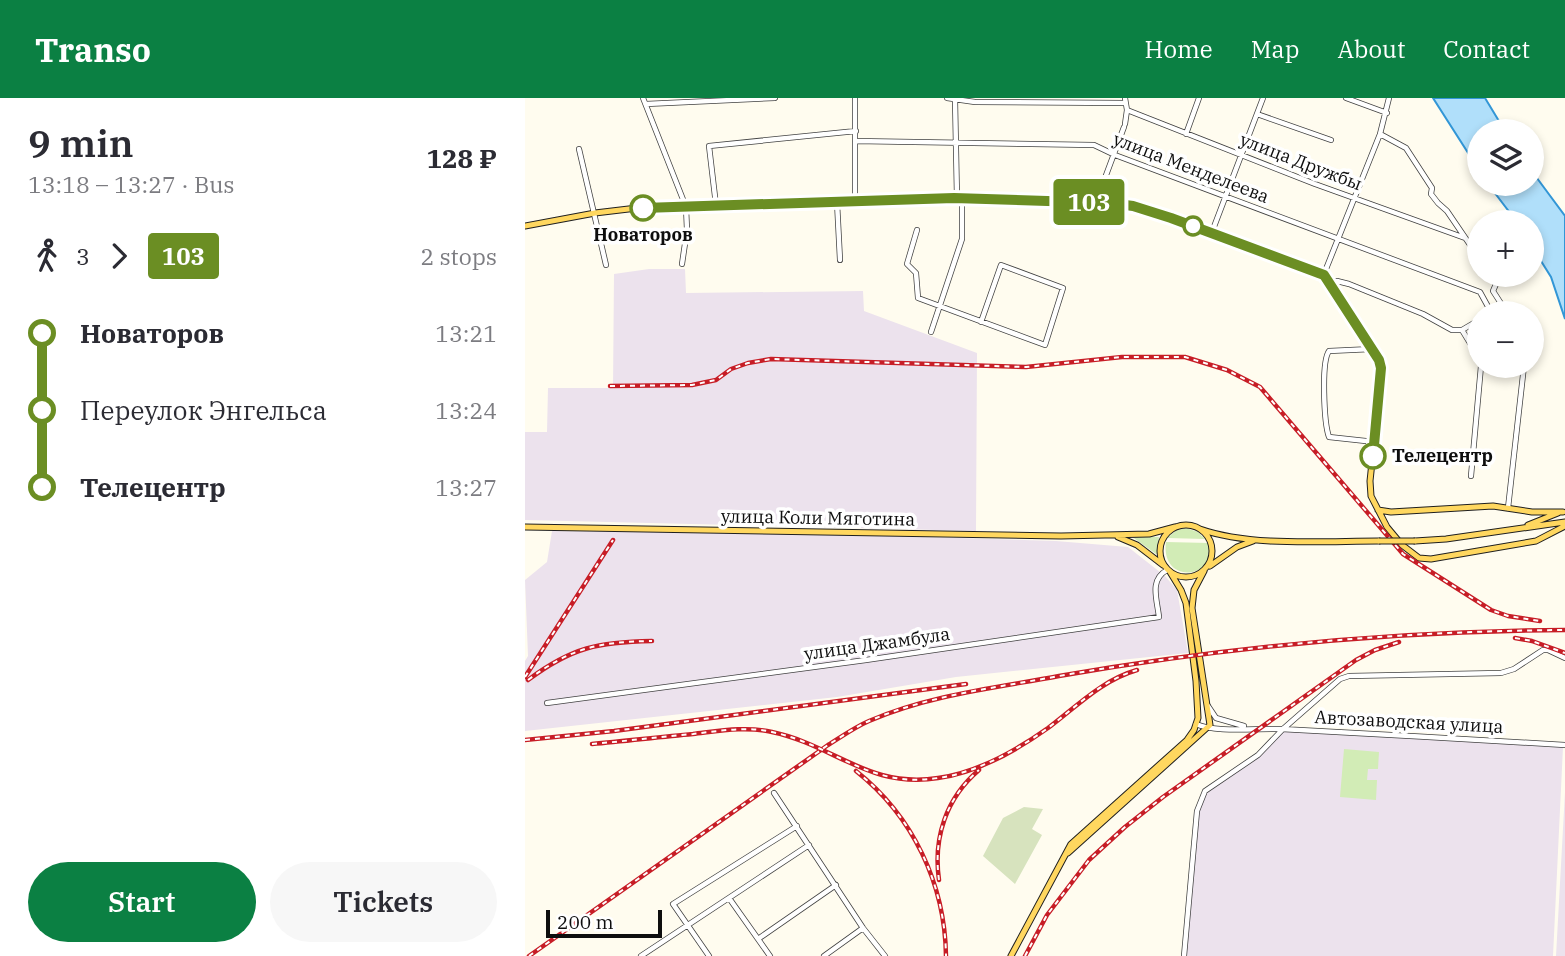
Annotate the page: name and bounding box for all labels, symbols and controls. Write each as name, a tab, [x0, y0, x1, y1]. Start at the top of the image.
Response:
text: Transo	[35, 28, 151, 71]
text: Home	[1145, 33, 1213, 65]
text: Map	[1251, 33, 1299, 65]
text: About	[1337, 33, 1405, 65]
text: Contact	[1443, 33, 1530, 65]
text: 9 min	[28, 118, 134, 167]
map controls	[1467, 119, 1544, 378]
button: layers	[1467, 119, 1544, 196]
street label: улица Менделеева	[1110, 127, 1273, 208]
street label: улица Дружбы	[1237, 128, 1366, 195]
text: 128 ₽	[426, 141, 497, 175]
text: 13:18 – 13:27 · Bus	[28, 169, 235, 199]
line badge: 103	[1049, 179, 1129, 225]
text: 103	[1067, 186, 1111, 218]
marker: Новаторов	[630, 195, 656, 221]
button: +	[1467, 210, 1544, 287]
unlabelled marker	[1183, 216, 1203, 236]
place label: Новаторов	[593, 223, 693, 246]
icon: walk	[28, 237, 66, 275]
icon: forward	[100, 237, 138, 275]
text: 103	[162, 240, 205, 272]
text: 3	[76, 241, 90, 271]
text: 2 stops	[420, 241, 497, 271]
button: −	[1467, 301, 1544, 378]
text: Новаторов	[80, 316, 224, 350]
text: 13:21	[435, 318, 497, 348]
text: Переулок Энгельса	[80, 393, 327, 427]
text: 13:24	[435, 395, 497, 425]
marker: Телецентр	[1360, 443, 1386, 469]
place label: Телецентр	[1392, 444, 1493, 467]
text: Телецентр	[80, 470, 226, 504]
text: 13:27	[435, 472, 497, 502]
street label: улица Коли Мяготина	[721, 504, 916, 531]
street label: улица Джамбула	[803, 622, 952, 665]
street label: Автозаводская улица	[1314, 705, 1504, 738]
button: Start	[28, 862, 256, 942]
button: Tickets	[270, 862, 497, 942]
scale bar	[546, 907, 661, 939]
text: 200 m	[557, 910, 614, 934]

